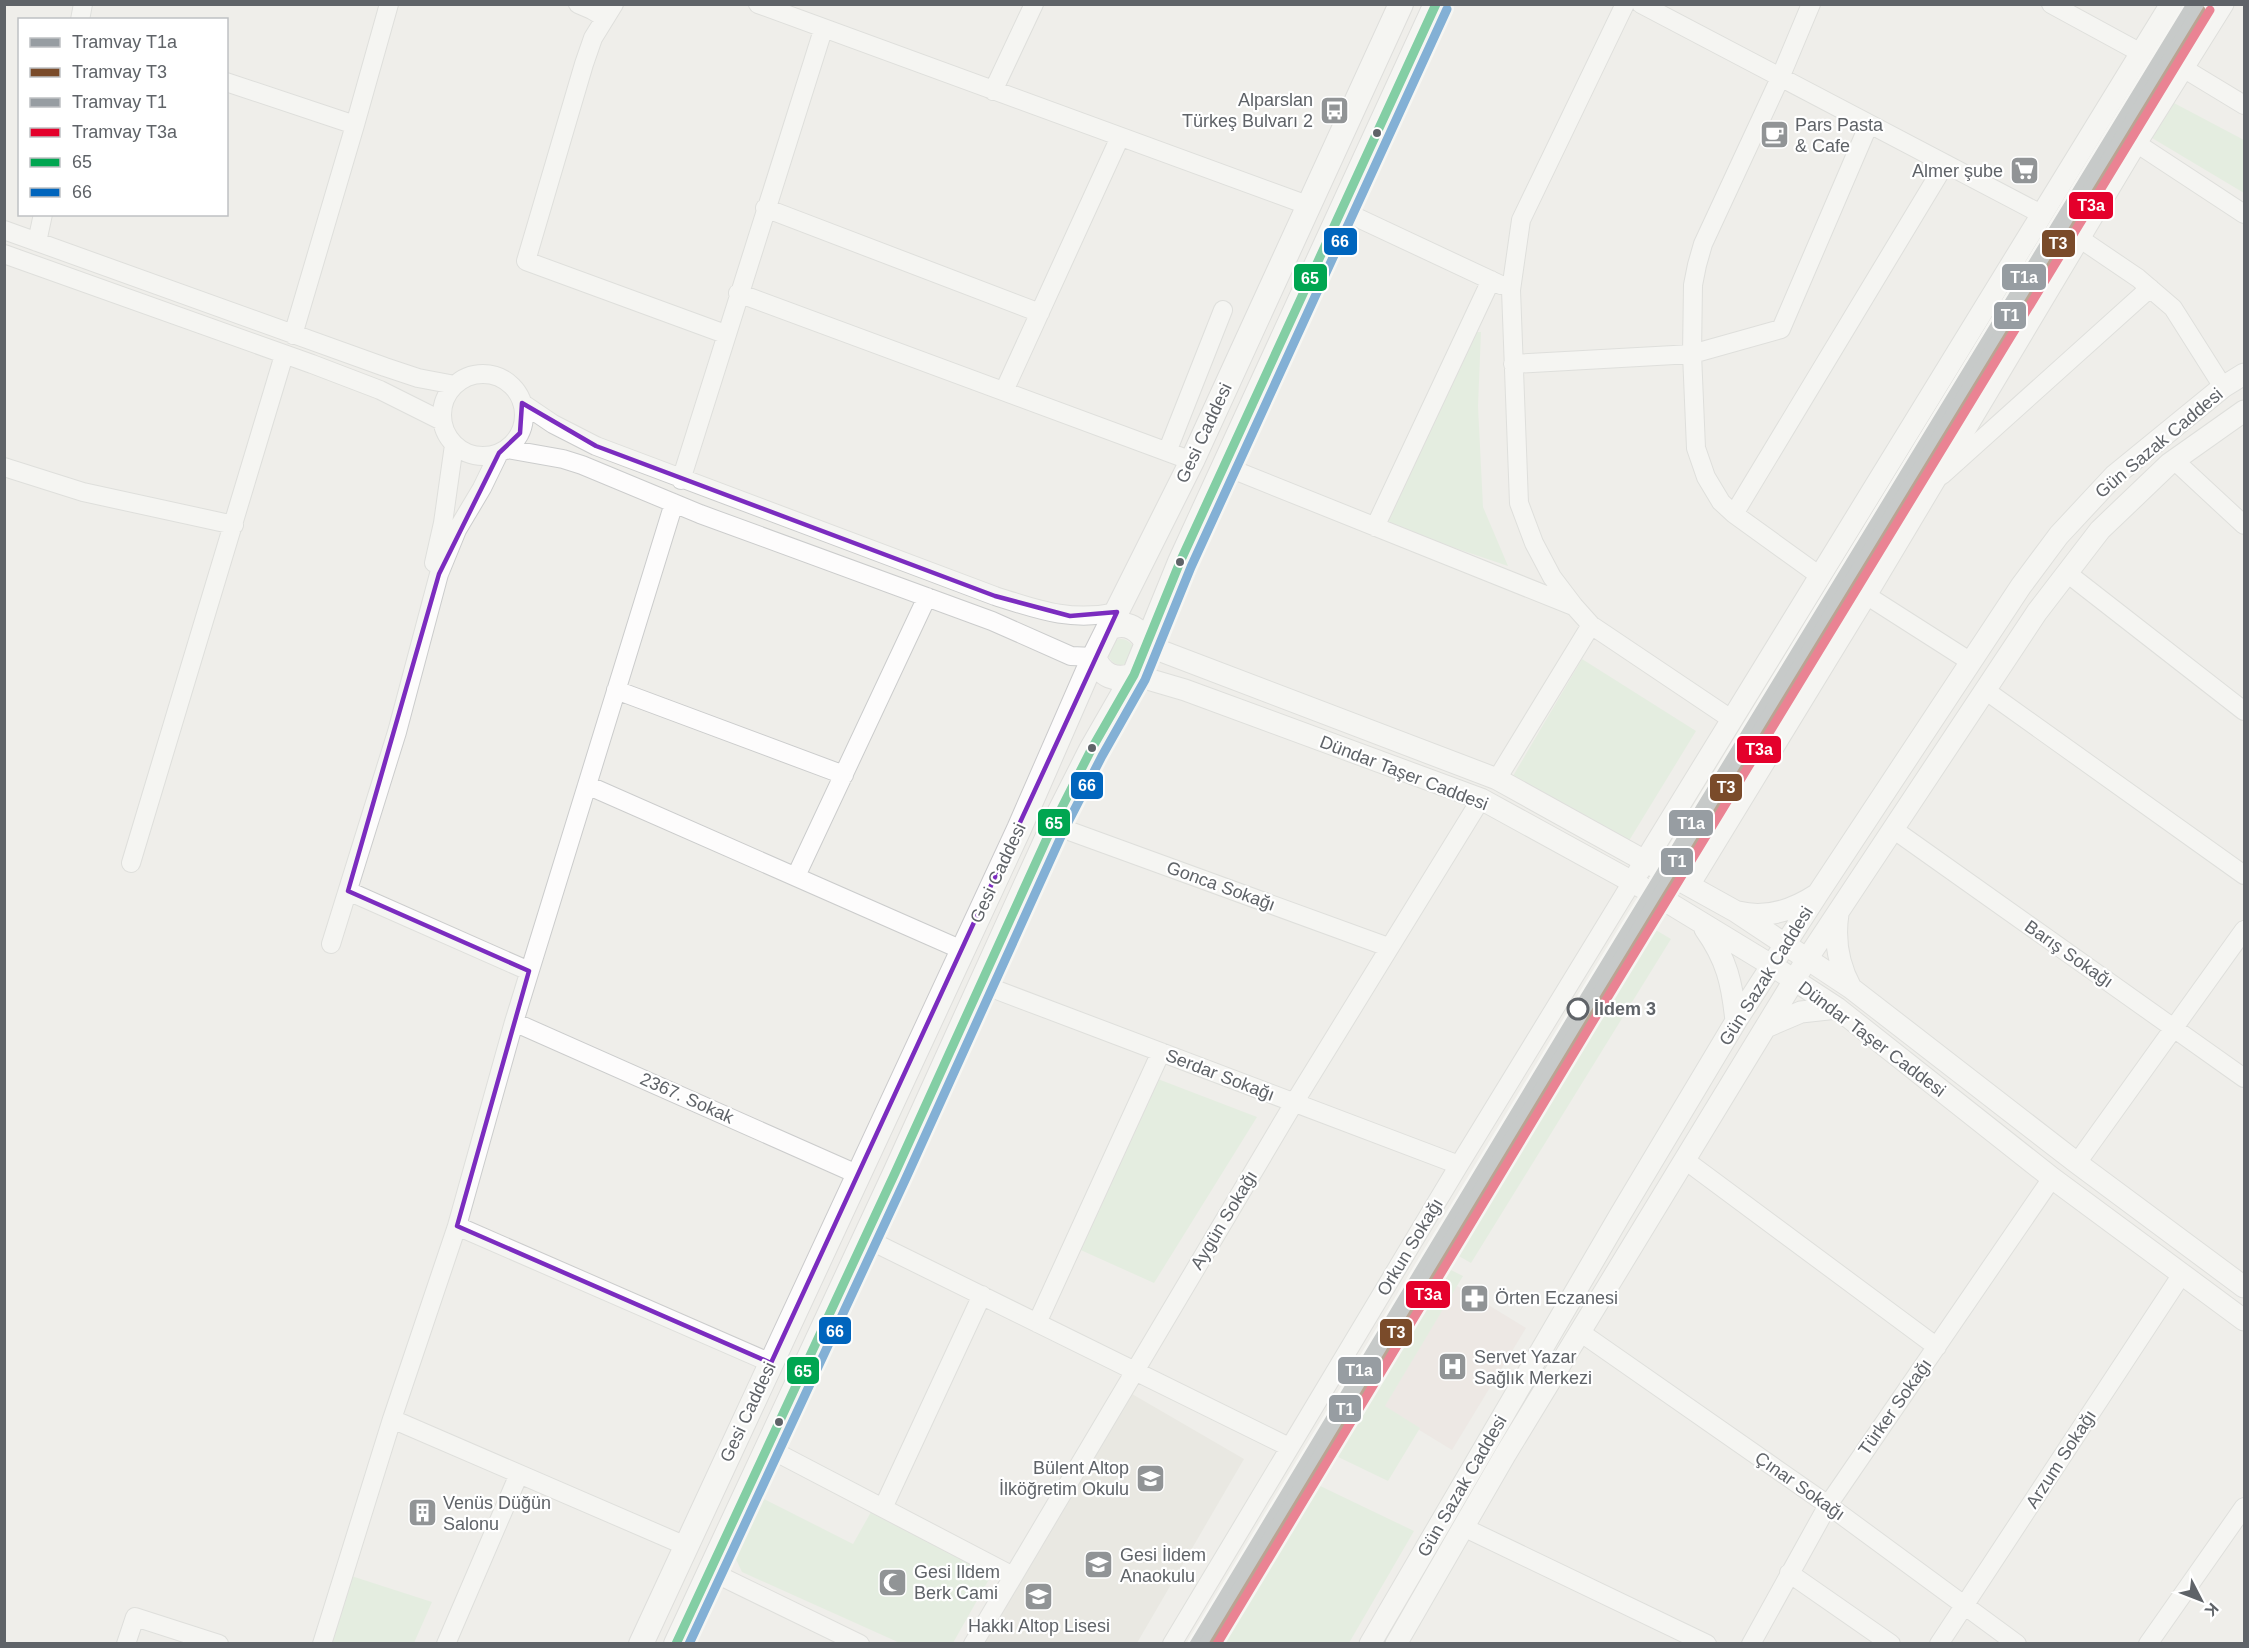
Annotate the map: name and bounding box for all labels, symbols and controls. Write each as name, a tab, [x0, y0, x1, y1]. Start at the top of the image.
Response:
legend	[18, 18, 228, 216]
text: Tramvay T1a	[72, 32, 178, 52]
text: Tramvay T3	[72, 62, 167, 82]
place label: Alparslan Türkeş Bulvarı 2	[1182, 90, 1313, 131]
text: Tramvay T1	[72, 92, 167, 112]
bus stop icon: Alparslan Türkeş Bulvarı 2	[1318, 94, 1350, 126]
place label: Pars Pasta & Cafe	[1795, 115, 1884, 156]
cafe icon: Pars Pasta & Cafe	[1758, 119, 1790, 151]
text: Tramvay T3a	[72, 122, 178, 142]
unlabelled marker	[1371, 127, 1383, 139]
text: 65	[72, 152, 92, 172]
supermarket icon: Almer şube	[2008, 155, 2040, 187]
place label: Almer şube	[1912, 161, 2003, 181]
text: 66	[72, 182, 92, 202]
line badge: T3a	[2068, 191, 2114, 220]
text: T3a	[2077, 197, 2105, 214]
line badge: 66	[1323, 227, 1358, 256]
line badge: T3	[2041, 229, 2076, 258]
text: 66	[1331, 233, 1349, 250]
text: T3	[2049, 235, 2067, 252]
line badge: 65	[1293, 263, 1328, 292]
line badge: T1a	[2001, 263, 2047, 291]
text: T1a	[2010, 269, 2038, 286]
text: 65	[1301, 270, 1319, 287]
line badge: T1	[1993, 301, 2027, 330]
text: T1	[2001, 307, 2019, 324]
street label: Gesi Caddesi	[1172, 380, 1236, 486]
street label: Gün Sazak Caddesi	[2091, 384, 2227, 502]
unlabelled marker	[1174, 556, 1186, 568]
street label: Dündar Taşer Caddesi	[1317, 732, 1491, 814]
line badge: T3a	[1736, 735, 1782, 764]
text: T3a	[1745, 741, 1773, 758]
unlabelled marker	[1086, 742, 1098, 754]
line badge: 66	[1070, 771, 1104, 800]
line badge: T3	[1709, 773, 1743, 802]
text: 66	[1078, 777, 1096, 794]
text: T3	[1717, 779, 1735, 796]
line badge: 65	[1037, 808, 1071, 837]
line badge: T1a	[1668, 809, 1714, 837]
text: 65	[1045, 815, 1063, 832]
text: T1a	[1677, 815, 1705, 832]
street label: Gesi Caddesi	[966, 820, 1030, 926]
line badge: T1	[1660, 847, 1694, 876]
text: T1	[1668, 853, 1686, 870]
street label: Gonca Sokağı	[1164, 857, 1278, 915]
street label: Gün Sazak Caddesi	[1715, 903, 1817, 1049]
street label: Barış Sokağı	[2021, 916, 2117, 992]
street label: Dündar Taşer Caddesi	[1795, 977, 1949, 1101]
marker: İldem 3	[1567, 998, 1589, 1020]
place label: İldem 3	[1594, 999, 1656, 1019]
street label: Serdar Sokağı	[1163, 1045, 1277, 1105]
street label: 2367. Sokak	[637, 1069, 738, 1128]
street label: Aygün Sokağı	[1187, 1167, 1261, 1273]
street label: Orkun Sokağı	[1373, 1195, 1447, 1299]
line badge: T3a	[1405, 1280, 1451, 1309]
pharmacy icon: Örten Eczanesi	[1458, 1282, 1490, 1314]
text: T3a	[1414, 1286, 1442, 1303]
place label: Örten Eczanesi	[1495, 1288, 1618, 1308]
line badge: 66	[818, 1316, 852, 1345]
line badge: T3	[1379, 1318, 1413, 1347]
text: 66	[826, 1323, 844, 1340]
text: T3	[1387, 1324, 1405, 1341]
place label: Servet Yazar Sağlık Merkezi	[1474, 1347, 1592, 1388]
hospital icon: Servet Yazar Sağlık Merkezi	[1437, 1351, 1469, 1383]
street label: Türker Sokağı	[1854, 1355, 1936, 1459]
line badge: 65	[786, 1356, 820, 1385]
line badge: T1a	[1337, 1356, 1382, 1385]
street label: Gesi Caddesi	[716, 1359, 780, 1465]
text: T1a	[1345, 1362, 1373, 1379]
text: 65	[794, 1363, 812, 1380]
line badge: T1	[1328, 1394, 1362, 1423]
text: T1	[1336, 1401, 1354, 1418]
street label: Arzum Sokağı	[2022, 1406, 2100, 1512]
street label: Gün Sazak Caddesi	[1413, 1412, 1511, 1560]
unlabelled marker	[773, 1416, 785, 1428]
street label: Çınar Sokağı	[1751, 1448, 1849, 1524]
place label: Bülent Altop İlköğretim Okulu	[999, 1458, 1129, 1499]
school or university icon: Bülent Altop İlköğretim Okulu	[1134, 1462, 1166, 1494]
place label: Venüs Düğün Salonu	[443, 1493, 551, 1534]
building icon: Venüs Düğün Salonu	[406, 1497, 438, 1529]
place label: Gesi İldem Anaokulu	[1120, 1545, 1206, 1586]
school or university icon: Gesi İldem Anaokulu	[1083, 1549, 1115, 1581]
place label: Gesi Ildem Berk Cami	[914, 1562, 1000, 1603]
mosque icon: Gesi Ildem Berk Cami	[877, 1566, 909, 1598]
north arrow	[2171, 1570, 2231, 1630]
school or university icon: Hakkı Altop Lisesi	[1023, 1581, 1055, 1613]
text: K	[2201, 1600, 2222, 1620]
place label: Hakkı Altop Lisesi	[968, 1616, 1110, 1636]

